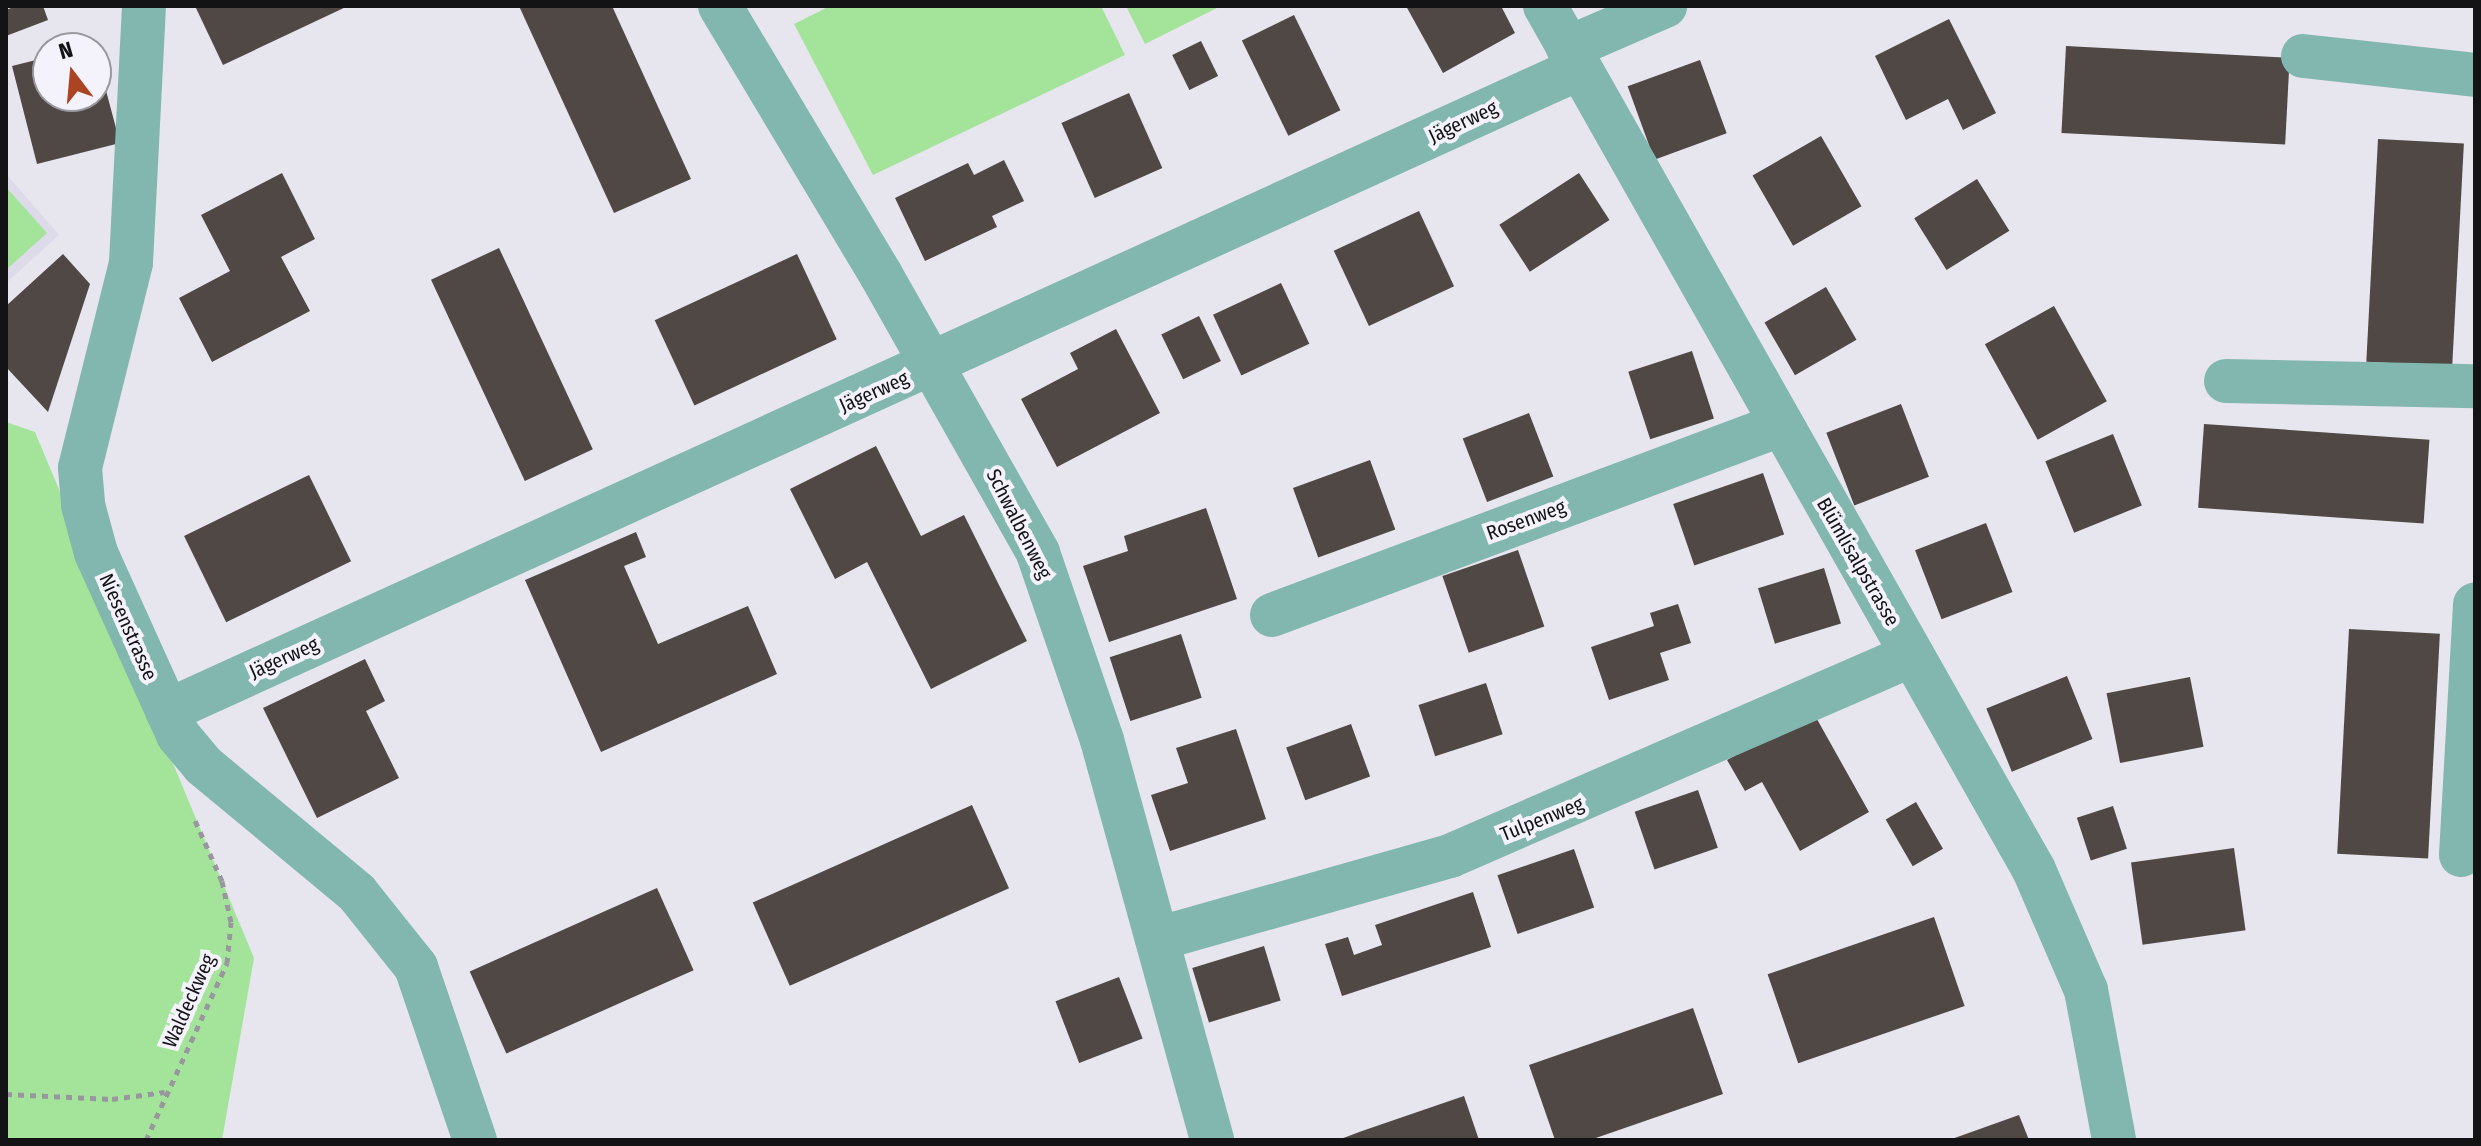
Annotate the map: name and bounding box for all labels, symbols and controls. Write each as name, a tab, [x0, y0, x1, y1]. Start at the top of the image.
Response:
north arrow	[32, 32, 112, 112]
text: N	[56, 36, 76, 65]
street label: Jägerweg	[1425, 96, 1501, 148]
street label: Jägerweg	[836, 366, 912, 418]
street label: Schwalbenweg	[981, 465, 1057, 583]
street label: Blümlisalpstrasse	[1812, 494, 1904, 630]
street label: Rosenweg	[1483, 495, 1569, 545]
street label: Niesenstrasse	[94, 570, 162, 684]
street label: Jägerweg	[246, 632, 322, 684]
street label: Tulpenweg	[1497, 791, 1587, 847]
street label: Waldeckweg	[158, 950, 220, 1052]

